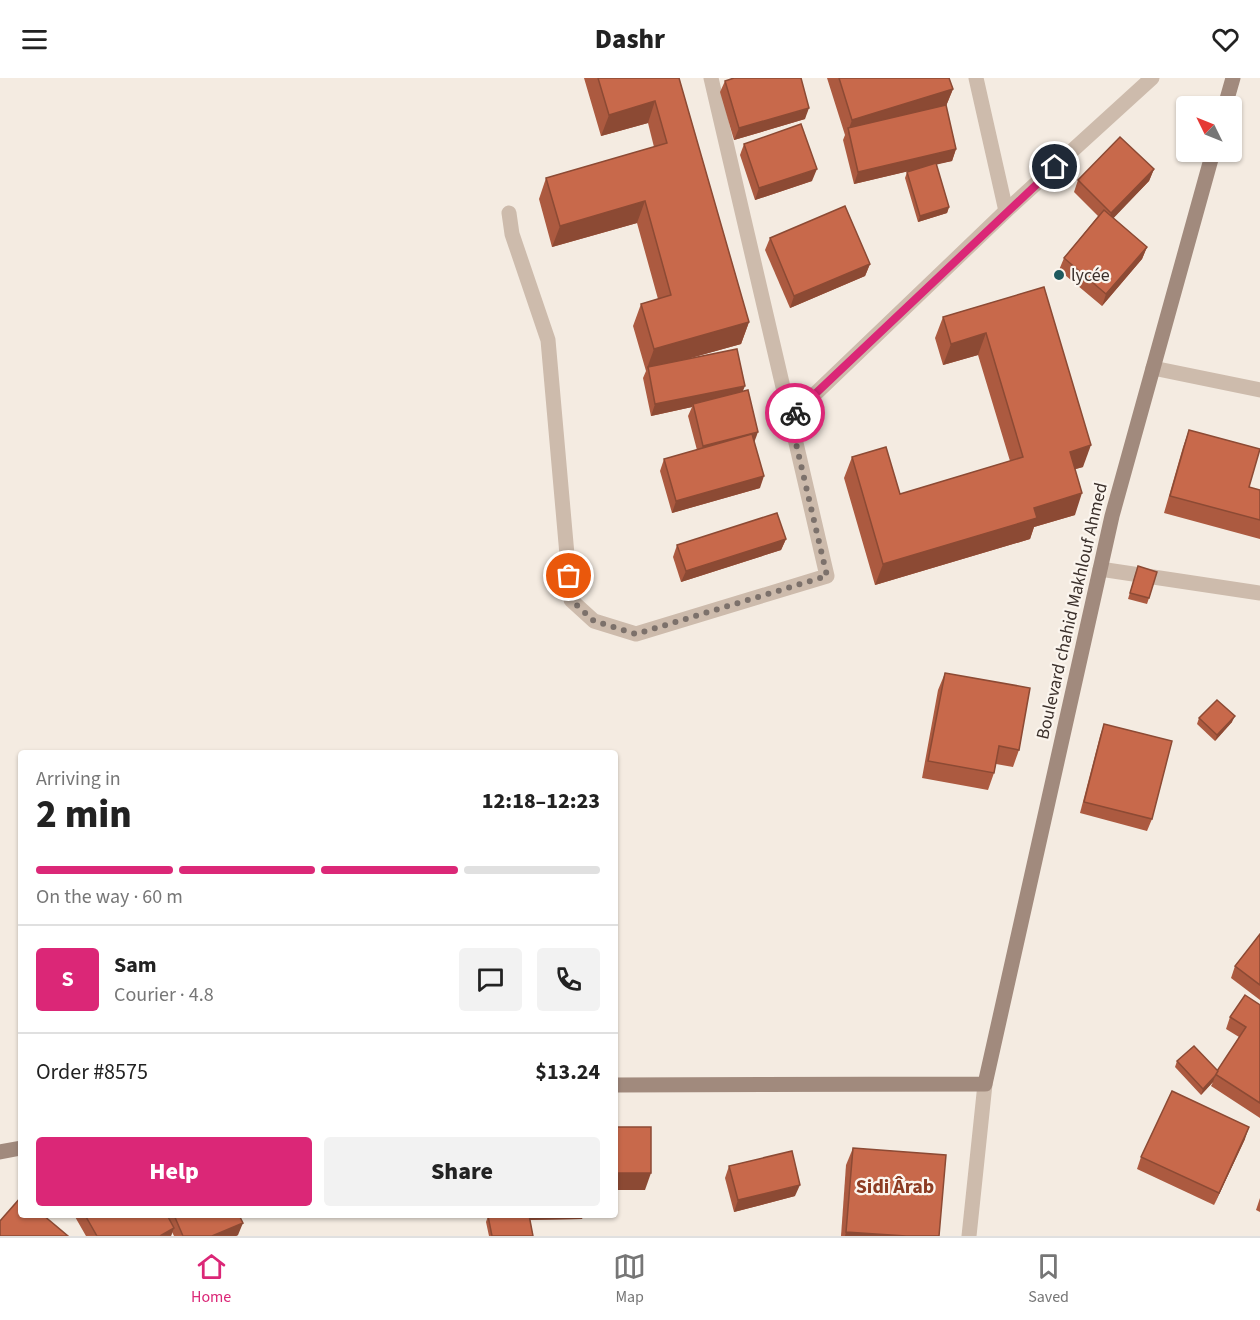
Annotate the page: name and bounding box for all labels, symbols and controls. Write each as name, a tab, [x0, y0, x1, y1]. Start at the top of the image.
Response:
text: Dashr	[595, 20, 665, 59]
icon: menu	[18, 23, 51, 56]
icon: heart	[1209, 23, 1242, 56]
north arrow	[1176, 96, 1242, 162]
map controls	[1176, 96, 1242, 162]
pin	[1029, 141, 1080, 192]
icon: home	[1038, 150, 1071, 183]
place label: lycée	[1071, 263, 1110, 288]
marker: lycée	[1052, 268, 1066, 282]
courier	[765, 383, 825, 443]
icon: bike	[779, 397, 812, 430]
street label: Boulevard chahid Makhlouf Ahmed	[1030, 480, 1114, 742]
pin	[543, 550, 594, 601]
icon: bag	[552, 559, 585, 592]
text: Arriving in	[36, 765, 121, 793]
text: 12:18–12:23	[482, 785, 600, 817]
text: 2 min	[36, 787, 132, 843]
text: On the way · 60 m	[36, 883, 183, 911]
button: chat	[459, 948, 522, 1011]
button: phone	[537, 948, 600, 1011]
text: Sam	[114, 949, 157, 981]
text: S	[61, 963, 74, 995]
text: Courier · 4.8	[114, 981, 214, 1009]
text: Order #8575	[36, 1056, 148, 1088]
text: $13.24	[535, 1056, 600, 1088]
button: Help	[36, 1137, 312, 1206]
button: Share	[324, 1137, 600, 1206]
district label: Sidi Ârab	[856, 1173, 934, 1201]
tab: Home	[191, 1250, 231, 1308]
tab: Map	[613, 1250, 646, 1308]
tab: Saved	[1028, 1250, 1069, 1308]

